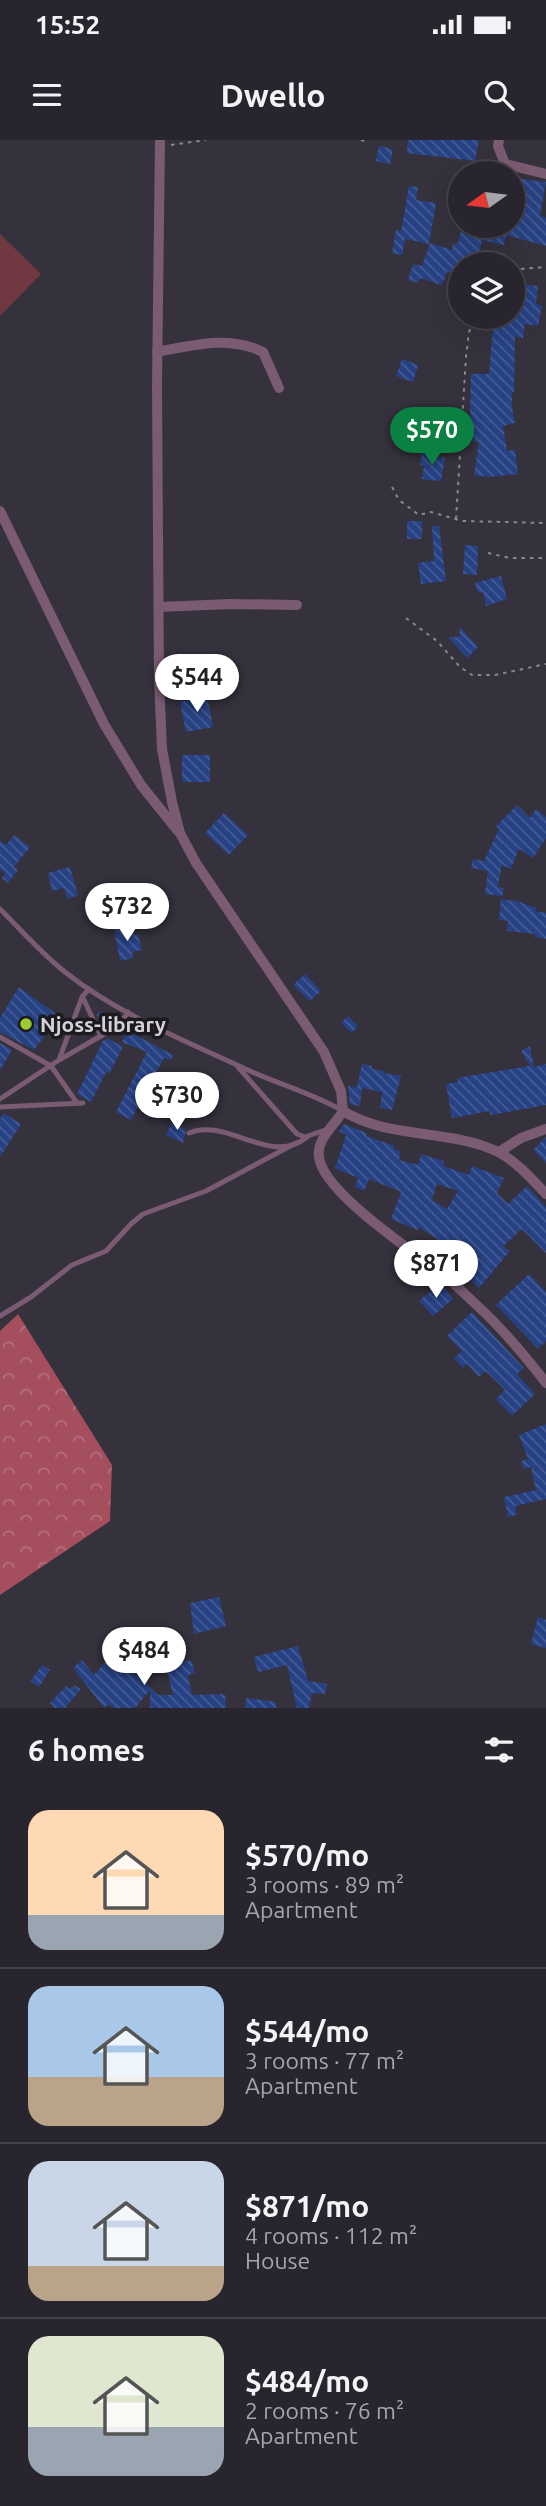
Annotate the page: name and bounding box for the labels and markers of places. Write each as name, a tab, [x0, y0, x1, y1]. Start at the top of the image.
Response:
pin: $570	[391, 408, 473, 467]
pin: $544	[156, 654, 238, 714]
pin: $732	[86, 884, 168, 943]
place label: Njoss-library	[40, 1012, 166, 1036]
marker: Njoss-library	[18, 1016, 34, 1032]
pin: $730	[136, 1072, 218, 1132]
pin: $871	[395, 1240, 477, 1300]
pin: $484	[103, 1628, 185, 1687]

